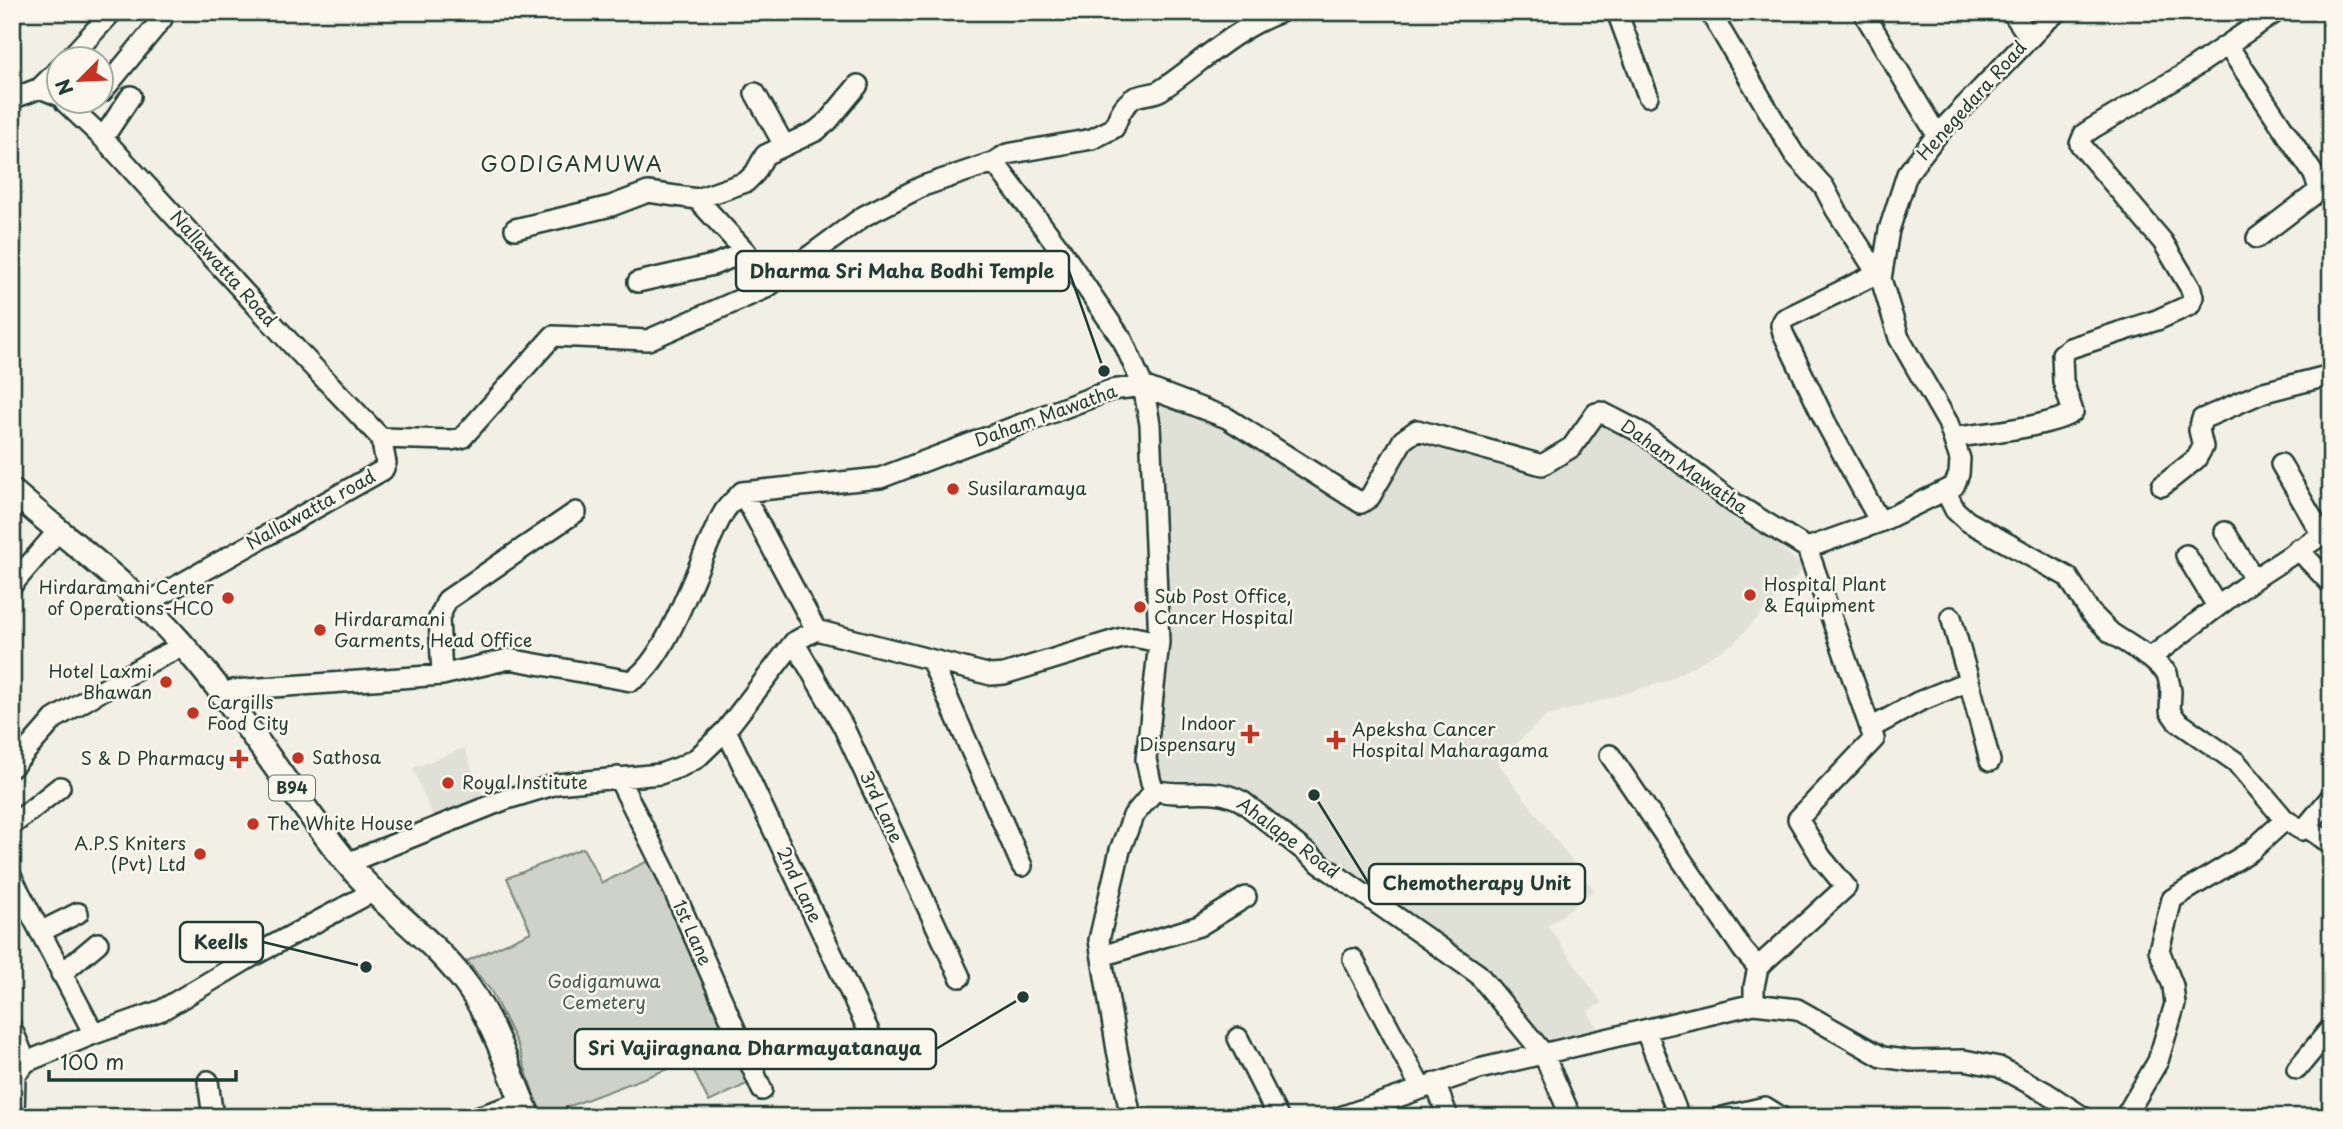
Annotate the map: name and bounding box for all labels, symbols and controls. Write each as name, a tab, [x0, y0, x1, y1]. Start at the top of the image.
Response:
street label: Henegedara Road	[1910, 34, 2032, 166]
north arrow	[46, 46, 116, 116]
text: N	[48, 75, 79, 100]
district label: GODIGAMUWA	[480, 147, 664, 179]
street label: Nallawatta Road	[165, 204, 284, 332]
callout: Dharma Sri Maha Bodhi Temple	[736, 251, 1069, 291]
text: Dharma Sri Maha Bodhi Temple	[750, 256, 1054, 284]
street label: Daham Mawatha	[970, 376, 1121, 453]
street label: Daham Mawatha	[1616, 412, 1755, 520]
street label: Nallawatta road	[241, 462, 380, 555]
place label: Susilaramaya	[967, 474, 1087, 501]
marker: Susilaramaya	[945, 481, 961, 497]
place label: Hospital Plant & Equipment	[1764, 570, 1886, 618]
place label: Hirdaramani Center of Operations-HCO	[39, 573, 215, 621]
place label: Sub Post Office, Cancer Hospital	[1154, 582, 1293, 630]
marker: Hospital Plant & Equipment	[1742, 587, 1758, 603]
marker: Hirdaramani Center of Operations-HCO	[220, 590, 236, 606]
marker: Sub Post Office, Cancer Hospital	[1132, 599, 1148, 615]
place label: Hirdaramani Garments, Head Office	[334, 605, 532, 653]
marker: Hirdaramani Garments, Head Office	[312, 622, 328, 638]
place label: Hotel Laxmi Bhawan	[48, 657, 152, 705]
marker: Hotel Laxmi Bhawan	[158, 674, 174, 690]
place label: Cargills Food City	[207, 688, 289, 736]
marker: Cargills Food City	[185, 705, 201, 721]
place label: Indoor Dispensary	[1139, 709, 1237, 757]
place label: Apeksha Cancer Hospital Maharagama	[1352, 715, 1548, 763]
marker: Indoor Dispensary	[1242, 726, 1258, 742]
marker: Apeksha Cancer Hospital Maharagama	[1326, 730, 1346, 750]
place label: Sathosa	[312, 743, 382, 770]
place label: S & D Pharmacy	[81, 744, 225, 771]
marker: Sathosa	[290, 750, 306, 766]
marker: S & D Pharmacy	[231, 751, 247, 767]
street label: 3rd Lane	[854, 766, 911, 847]
place label: Royal Institute	[462, 768, 588, 795]
marker: Royal Institute	[440, 775, 456, 791]
road number: B94	[269, 776, 315, 800]
street label: Ahalape Road	[1232, 789, 1346, 884]
place label: The White House	[267, 809, 413, 836]
marker: The White House	[245, 816, 261, 832]
place label: A.P.S Kniters (Pvt) Ltd	[74, 829, 186, 877]
street label: 2nd Lane	[771, 842, 830, 927]
marker: A.P.S Kniters (Pvt) Ltd	[192, 846, 208, 862]
callout: Chemotherapy Unit	[1369, 864, 1585, 904]
text: Chemotherapy Unit	[1383, 868, 1571, 896]
street label: 1st Lane	[667, 895, 720, 970]
callout: Keells	[180, 922, 263, 962]
text: Keells	[194, 927, 248, 955]
park label: Godigamuwa Cemetery	[547, 967, 661, 1015]
callout: Sri Vajiragnana Dharmayatanaya	[575, 1029, 936, 1069]
text: Sri Vajiragnana Dharmayatanaya	[588, 1033, 922, 1061]
scale bar	[49, 1038, 236, 1082]
text: 100 m	[60, 1045, 124, 1077]

